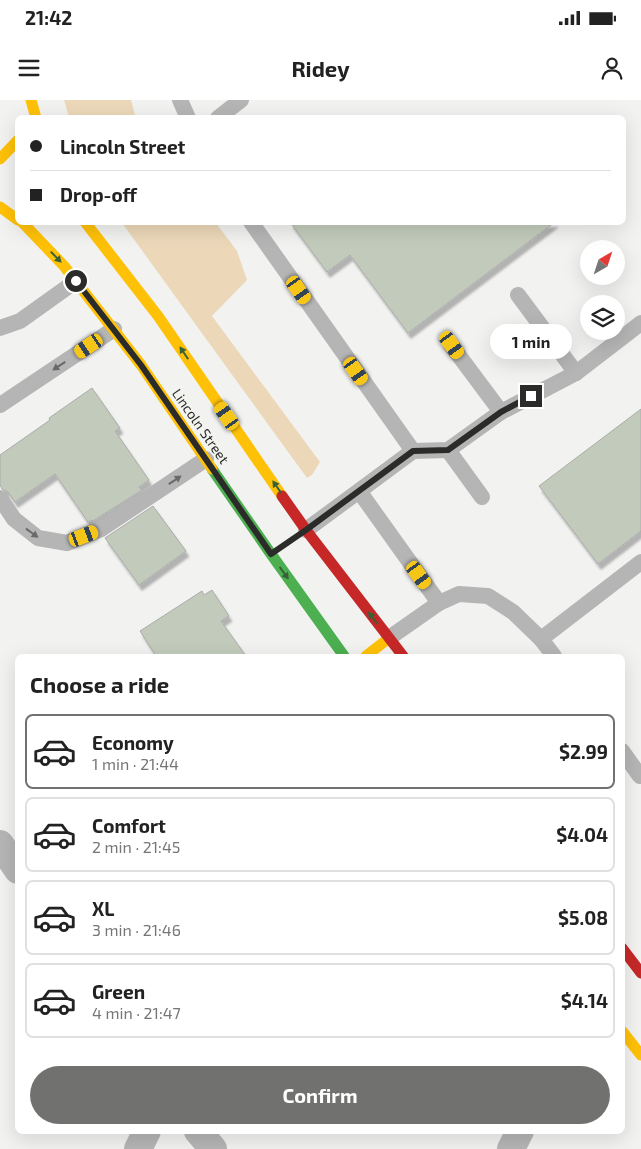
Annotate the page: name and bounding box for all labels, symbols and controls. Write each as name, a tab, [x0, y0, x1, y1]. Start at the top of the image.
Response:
text: 21:42	[25, 6, 72, 29]
icon: menu	[15, 54, 43, 82]
icon: person	[598, 54, 626, 82]
text: Ridey	[291, 55, 350, 81]
text: Lincoln Street	[60, 135, 185, 158]
text: Drop-off	[60, 183, 137, 206]
north arrow	[580, 240, 625, 285]
map controls	[580, 240, 625, 340]
one-way arrow	[50, 251, 62, 263]
route start	[65, 270, 87, 292]
car	[284, 273, 313, 307]
button: layers	[580, 295, 625, 340]
callout: 1 min	[490, 324, 572, 358]
car	[437, 328, 466, 362]
car	[72, 331, 105, 361]
text: 1 min	[512, 332, 550, 351]
one-way arrow	[179, 347, 189, 360]
car	[341, 354, 370, 388]
one-way arrow	[52, 361, 65, 371]
street label: Lincoln Street	[169, 385, 233, 467]
route end	[520, 385, 542, 407]
car	[212, 399, 241, 433]
one-way arrow	[169, 475, 182, 485]
one-way arrow	[272, 480, 282, 494]
car	[67, 524, 100, 548]
one-way arrow	[25, 528, 39, 538]
car	[404, 558, 433, 592]
one-way arrow	[279, 566, 289, 580]
one-way arrow	[368, 612, 379, 625]
text: Choose a ride	[30, 671, 169, 697]
icon: car	[32, 729, 77, 774]
text: Economy	[92, 731, 174, 754]
text: $2.99	[559, 740, 608, 763]
text: 1 min · 21:44	[92, 754, 179, 773]
icon: car	[32, 812, 77, 857]
text: Comfort	[92, 814, 166, 837]
text: $4.04	[556, 823, 608, 846]
text: 2 min · 21:45	[92, 837, 180, 856]
icon: car	[32, 895, 77, 940]
text: XL	[92, 897, 114, 920]
text: $5.08	[558, 906, 608, 929]
text: 3 min · 21:46	[92, 920, 181, 939]
icon: car	[32, 978, 77, 1023]
text: Green	[92, 980, 145, 1003]
text: $4.14	[561, 989, 608, 1012]
text: 4 min · 21:47	[92, 1003, 181, 1022]
button: Confirm	[30, 1066, 610, 1124]

